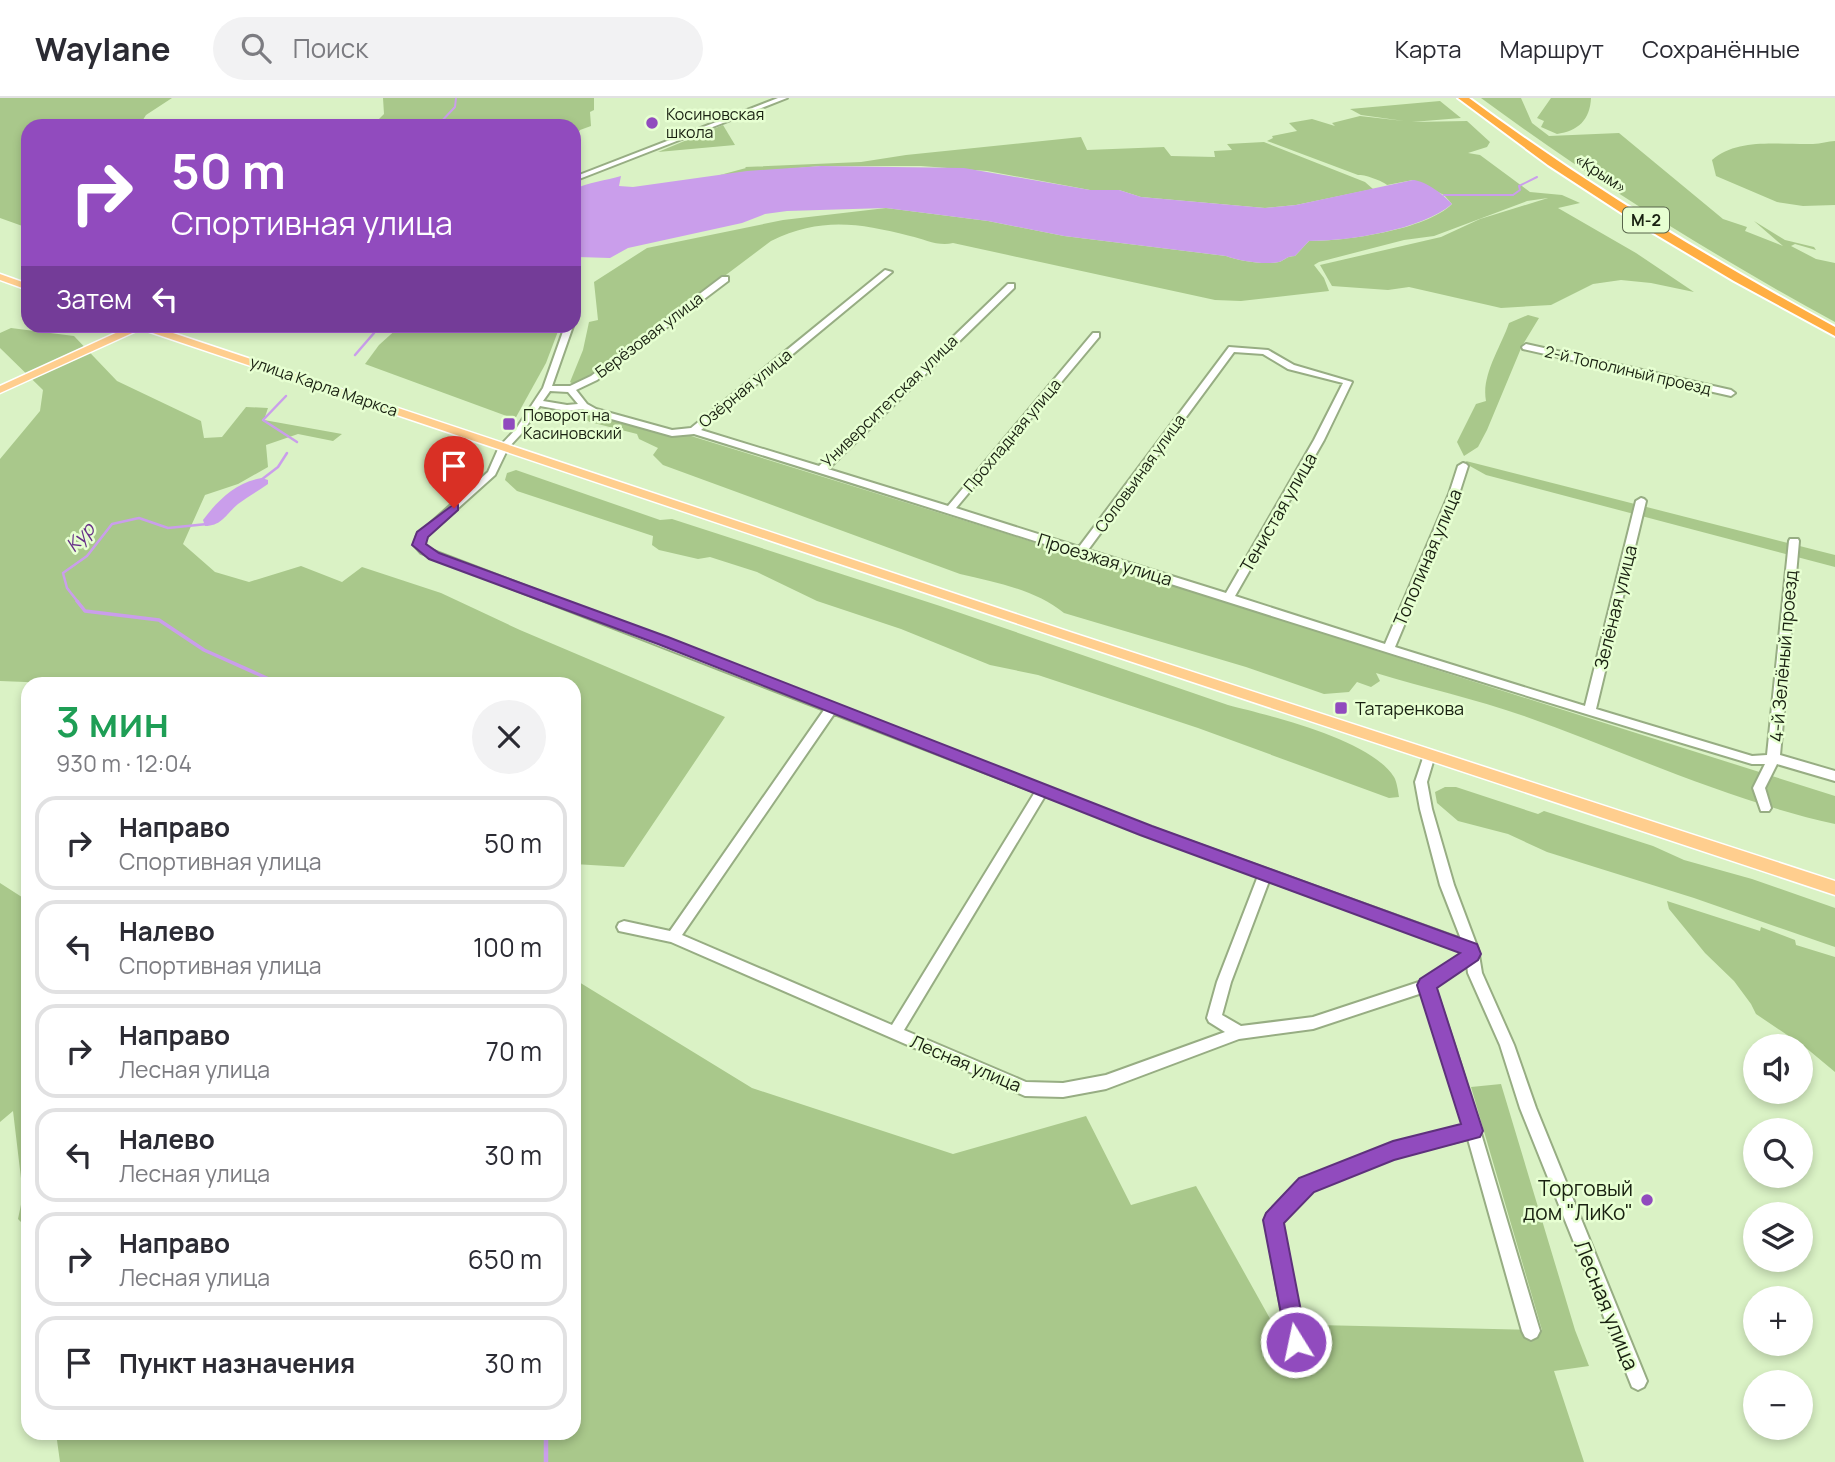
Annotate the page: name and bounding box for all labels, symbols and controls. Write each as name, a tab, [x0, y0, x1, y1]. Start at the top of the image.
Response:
search box	[213, 17, 703, 80]
text: Waylane	[35, 26, 171, 71]
icon: search	[237, 29, 275, 67]
text: Поиск	[293, 30, 368, 66]
text: Карта	[1395, 32, 1462, 65]
text: Маршрут	[1500, 32, 1604, 65]
text: Сохранённые	[1642, 32, 1800, 65]
place label: Косиновская школа	[666, 103, 764, 143]
marker: Косиновская школа	[644, 115, 660, 131]
text: 50 m	[171, 137, 286, 204]
icon: right	[56, 147, 147, 238]
street label: «Крым»	[1571, 148, 1631, 198]
text: Спортивная улица	[171, 201, 453, 245]
road number: М-2	[1623, 208, 1669, 232]
icon: left	[146, 280, 184, 318]
text: Затем	[56, 281, 132, 317]
street label: Берёзовая улица	[591, 287, 707, 383]
street label: Университетская улица	[816, 330, 962, 472]
street label: 2-й Тополиный проезд	[1543, 340, 1714, 400]
street label: Озёрная улица	[694, 344, 796, 432]
street label: улица Карла Маркса	[247, 350, 401, 422]
street label: Прохладная улица	[958, 374, 1066, 496]
place label: Поворот на Касиновский	[523, 404, 622, 444]
street label: Соловьиная улица	[1090, 409, 1190, 537]
marker: Поворот на Касиновский	[501, 416, 517, 432]
pin	[424, 436, 484, 508]
icon: arrive	[435, 447, 473, 485]
street label: Тенистая улица	[1234, 448, 1322, 576]
street label: Тополиная улица	[1387, 485, 1467, 629]
water label: Кур	[60, 515, 102, 557]
street label: Проезжая улица	[1035, 527, 1175, 591]
street label: Зелёная улица	[1588, 542, 1642, 672]
street label: 4-й Зелёный проезд	[1764, 569, 1802, 743]
text: 3 мин	[56, 692, 169, 750]
place label: Татаренкова	[1355, 696, 1464, 720]
button: close	[472, 700, 546, 774]
marker: Татаренкова	[1333, 700, 1349, 716]
text: 930 m · 12:04	[56, 747, 192, 779]
text: Направо	[119, 809, 230, 845]
icon: right	[60, 824, 98, 862]
text: 50 m	[484, 825, 542, 861]
text: Спортивная улица	[119, 845, 321, 877]
text: Налево	[119, 913, 215, 949]
icon: left	[60, 928, 98, 966]
text: 100 m	[473, 929, 542, 965]
text: Спортивная улица	[119, 949, 321, 981]
text: Направо	[119, 1017, 230, 1053]
street label: Лесная улица	[907, 1029, 1025, 1097]
icon: right	[60, 1032, 98, 1070]
text: 70 m	[486, 1033, 542, 1069]
map controls	[1743, 1034, 1813, 1440]
button: sound	[1743, 1034, 1813, 1104]
text: Лесная улица	[119, 1053, 270, 1085]
button: search	[1743, 1118, 1813, 1188]
text: Налево	[119, 1121, 215, 1157]
icon: left	[60, 1136, 98, 1174]
text: 30 m	[485, 1137, 542, 1173]
text: Лесная улица	[119, 1157, 270, 1189]
place label: Торговый дом "ЛиКо"	[1523, 1174, 1633, 1226]
marker: Торговый дом "ЛиКо"	[1639, 1192, 1655, 1208]
button: layers	[1743, 1202, 1813, 1272]
text: Направо	[119, 1225, 230, 1261]
street label: Лесная улица	[1568, 1236, 1646, 1374]
icon: right	[60, 1240, 98, 1278]
text: 650 m	[468, 1241, 542, 1277]
text: Лесная улица	[119, 1261, 270, 1293]
button: +	[1743, 1286, 1813, 1356]
position arrow	[1259, 1305, 1333, 1379]
icon: arrive	[60, 1344, 98, 1382]
text: Пункт назначения	[119, 1345, 355, 1381]
text: 30 m	[485, 1345, 542, 1381]
button: −	[1743, 1370, 1813, 1440]

